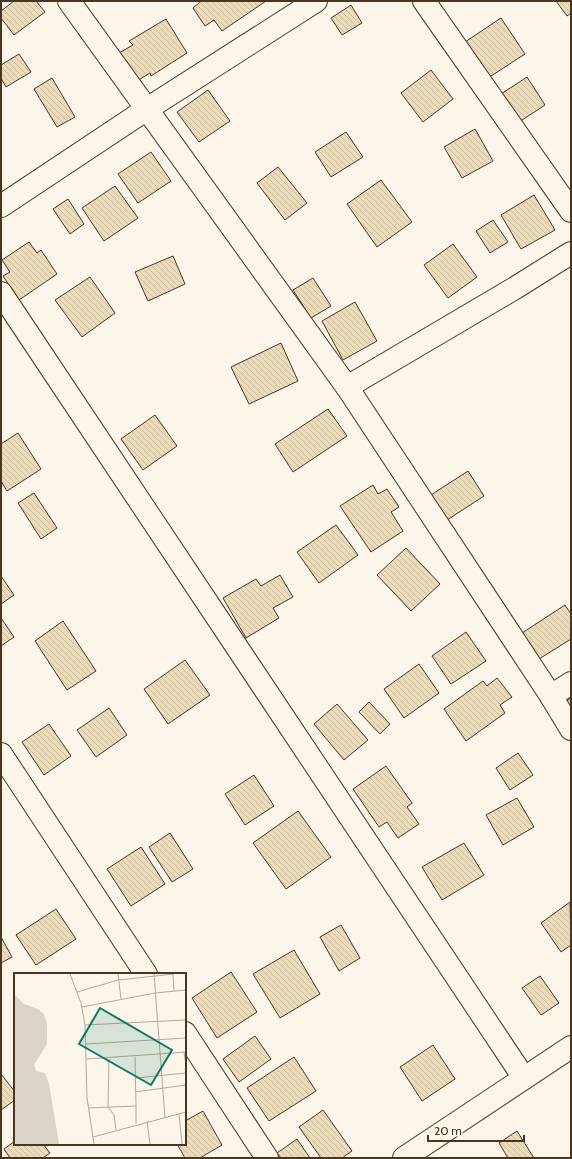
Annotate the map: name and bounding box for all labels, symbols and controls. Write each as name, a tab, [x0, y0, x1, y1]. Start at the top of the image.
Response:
inset map	[14, 973, 186, 1145]
scale bar	[428, 1117, 524, 1143]
text: 20 m	[434, 1123, 462, 1138]

